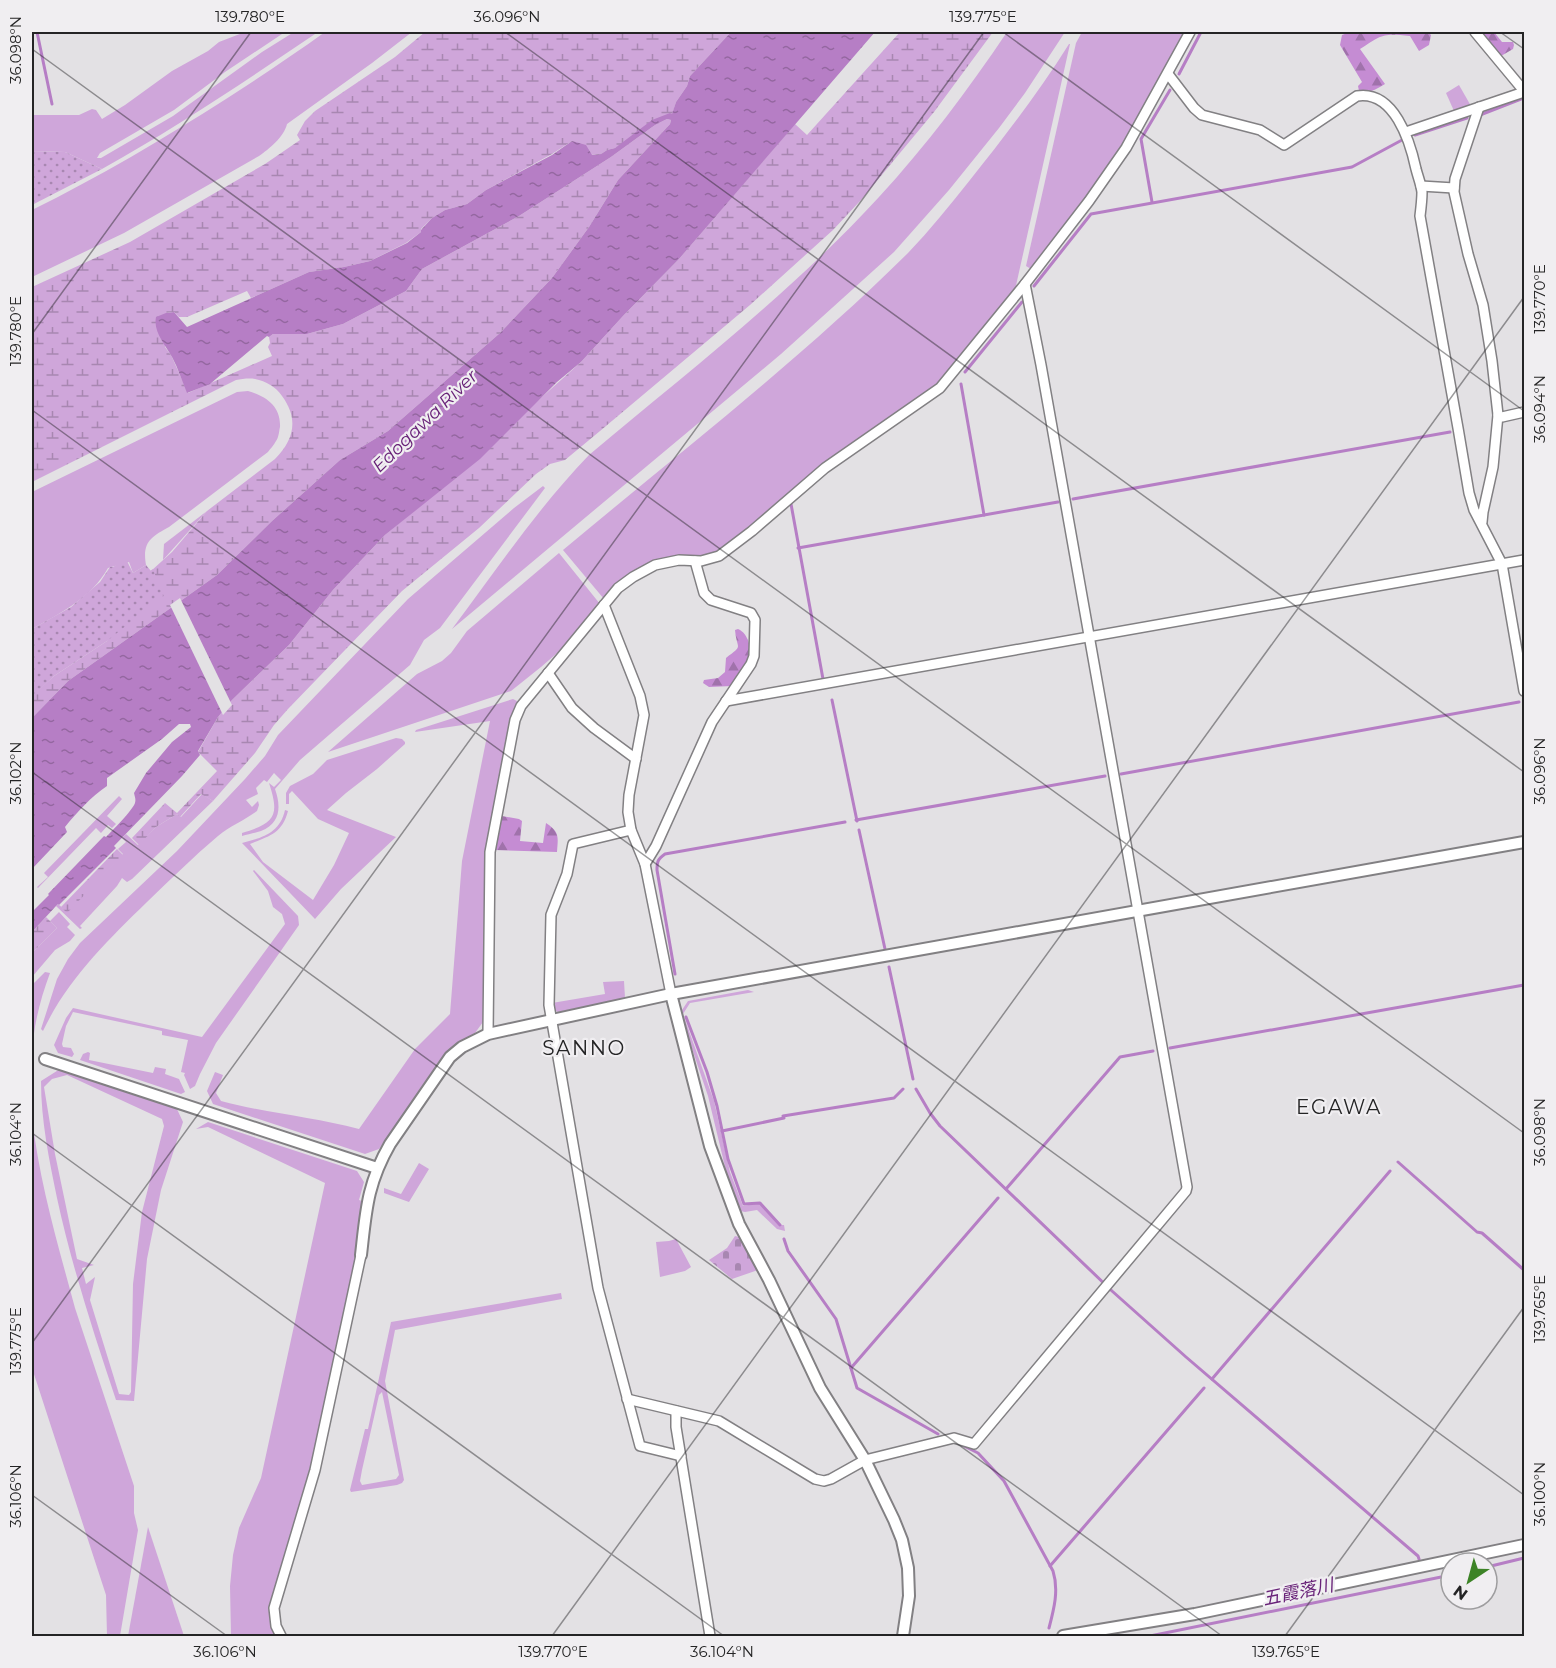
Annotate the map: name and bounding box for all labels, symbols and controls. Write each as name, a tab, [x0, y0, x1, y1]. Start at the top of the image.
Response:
text: 139.780°E	[215, 7, 285, 26]
text: 36.096°N	[473, 7, 541, 26]
text: 139.775°E	[949, 7, 1017, 26]
text: 36.098°N	[6, 16, 25, 84]
text: 139.770°E	[1530, 264, 1549, 334]
text: 139.780°E	[6, 296, 25, 366]
water label: Edogawa River	[368, 365, 483, 477]
text: 36.094°N	[1530, 375, 1549, 443]
text: 36.096°N	[1530, 737, 1549, 805]
text: 36.102°N	[6, 741, 25, 805]
district label: SANNO	[542, 1036, 626, 1060]
district label: EGAWA	[1296, 1095, 1382, 1119]
text: 36.098°N	[1530, 1098, 1549, 1166]
text: 36.104°N	[6, 1102, 25, 1166]
text: 139.765°E	[1530, 1275, 1549, 1343]
text: 139.775°E	[6, 1307, 25, 1375]
text: 36.100°N	[1530, 1462, 1549, 1526]
text: 36.106°N	[6, 1464, 25, 1528]
north arrow	[1439, 1551, 1499, 1611]
water label: 五霞落川	[1260, 1573, 1337, 1610]
text: N	[1450, 1581, 1471, 1604]
text: 36.106°N	[193, 1642, 257, 1661]
text: 139.770°E	[518, 1642, 588, 1661]
text: 36.104°N	[690, 1642, 754, 1661]
text: 139.765°E	[1252, 1642, 1320, 1661]

